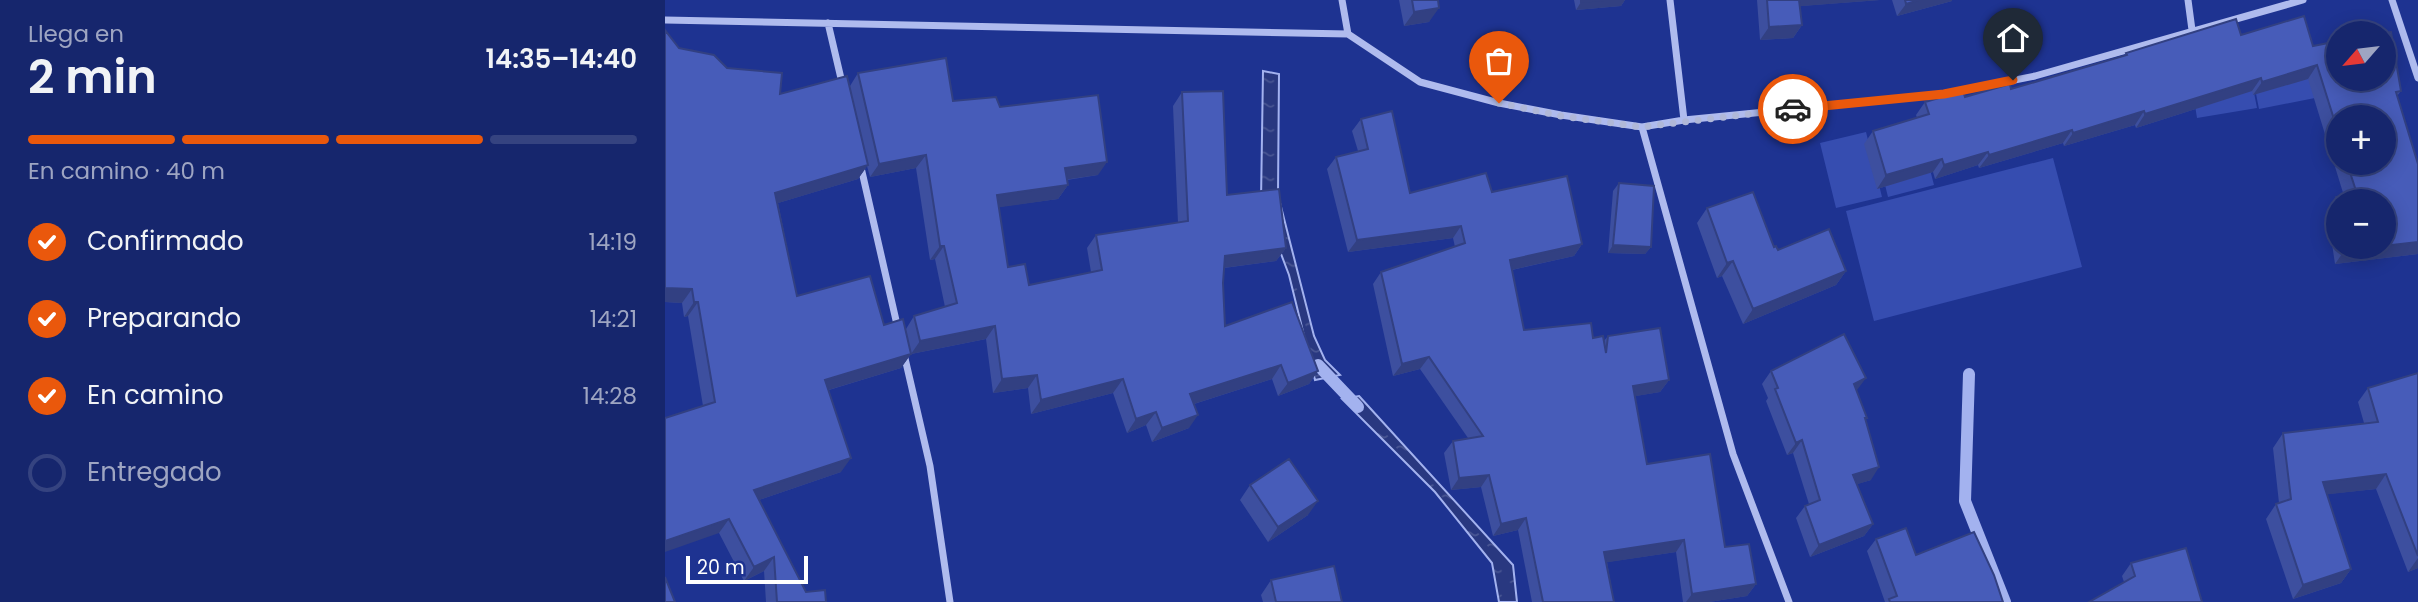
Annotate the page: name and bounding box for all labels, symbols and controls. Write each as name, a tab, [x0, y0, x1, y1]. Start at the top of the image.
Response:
pin	[1983, 8, 2043, 80]
text: Llega en	[28, 18, 124, 50]
icon: home	[1994, 19, 2032, 57]
north arrow	[2326, 21, 2396, 91]
map controls	[2326, 21, 2396, 259]
pin	[1469, 31, 1529, 103]
text: 14:35–14:40	[486, 41, 637, 77]
icon: bag	[1480, 42, 1518, 80]
text: 2 min	[28, 45, 157, 109]
courier	[1758, 74, 1828, 144]
icon: car	[1774, 90, 1812, 128]
button: +	[2326, 105, 2396, 175]
text: En camino · 40 m	[28, 155, 225, 187]
button: −	[2326, 189, 2396, 259]
icon: check	[28, 223, 66, 261]
text: Confirmado	[87, 223, 244, 259]
text: 14:19	[588, 226, 637, 258]
icon: check	[28, 300, 66, 338]
text: Preparando	[87, 300, 241, 336]
text: 14:21	[590, 303, 637, 335]
icon: check	[28, 377, 66, 415]
text: En camino	[87, 377, 224, 413]
text: 14:28	[583, 380, 637, 412]
text: Entregado	[87, 454, 222, 490]
scale bar	[686, 553, 809, 585]
text: 20 m	[697, 554, 745, 581]

